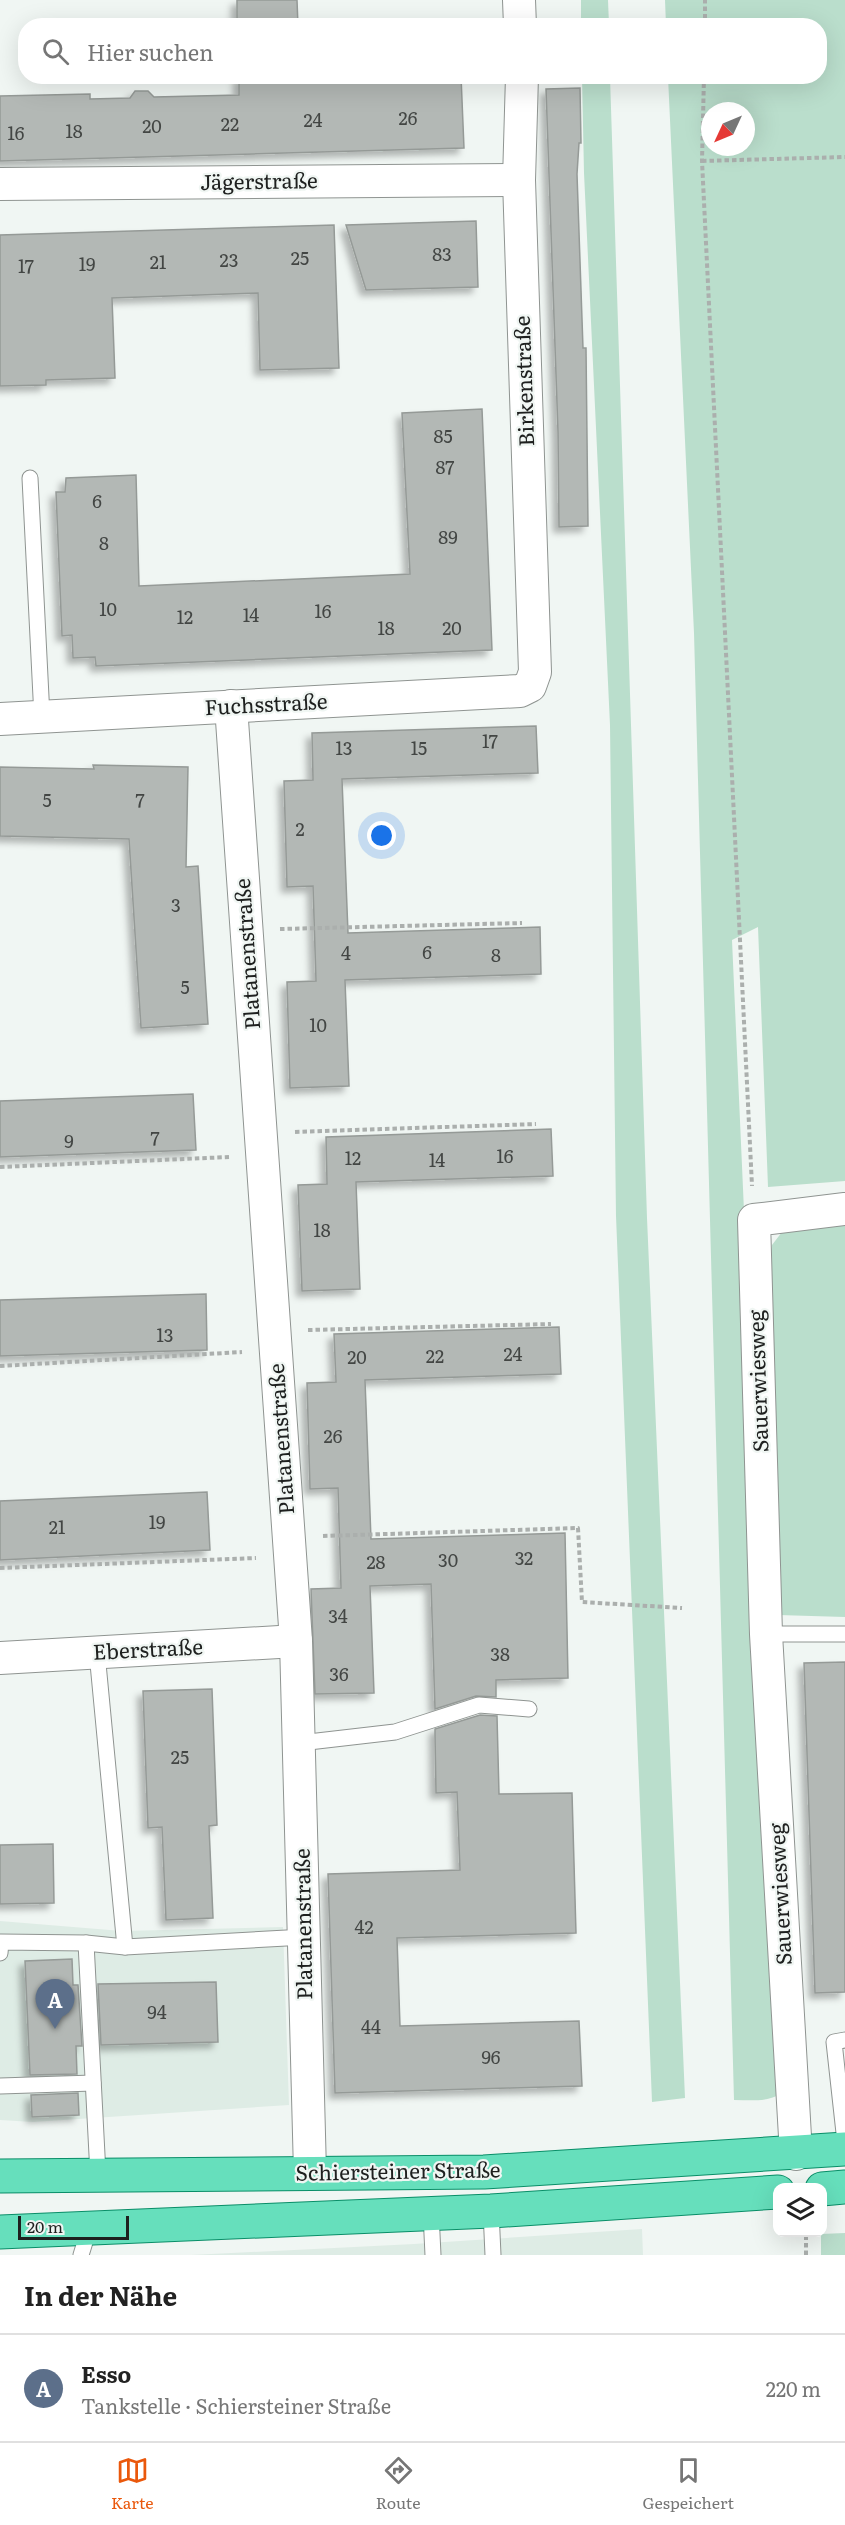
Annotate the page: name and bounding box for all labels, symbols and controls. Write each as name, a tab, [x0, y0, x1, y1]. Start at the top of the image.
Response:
search box	[18, 18, 827, 84]
icon: search	[39, 35, 72, 68]
text: Hier suchen	[87, 35, 214, 68]
north arrow	[701, 102, 755, 156]
house number: 26	[399, 104, 418, 131]
house number: 24	[303, 106, 323, 133]
house number: 22	[221, 110, 239, 137]
house number: 20	[142, 112, 162, 139]
house number: 18	[65, 117, 83, 144]
house number: 16	[8, 119, 25, 146]
street label: Jägerstraße	[200, 163, 318, 196]
house number: 83	[432, 240, 452, 267]
house number: 25	[291, 244, 309, 271]
house number: 23	[220, 246, 238, 273]
house number: 21	[150, 248, 166, 275]
house number: 19	[79, 250, 95, 277]
house number: 17	[18, 252, 34, 279]
street label: Birkenstraße	[505, 315, 540, 447]
house number: 85	[433, 422, 453, 449]
house number: 87	[436, 453, 454, 480]
house number: 6	[92, 487, 102, 514]
house number: 89	[438, 523, 458, 550]
house number: 8	[99, 529, 109, 556]
house number: 10	[99, 595, 117, 622]
house number: 16	[315, 597, 332, 624]
house number: 14	[243, 601, 259, 628]
house number: 12	[177, 603, 193, 630]
house number: 18	[377, 614, 395, 641]
house number: 20	[442, 614, 462, 641]
street label: Fuchsstraße	[204, 684, 328, 721]
house number: 17	[482, 727, 498, 754]
house number: 13	[335, 734, 353, 761]
house number: 15	[411, 734, 427, 761]
house number: 5	[42, 786, 52, 813]
house number: 7	[135, 786, 145, 813]
house number: 2	[295, 815, 305, 842]
your location	[367, 821, 396, 850]
street label: Platanenstraße	[225, 877, 266, 1031]
house number: 3	[171, 891, 181, 918]
house number: 6	[422, 938, 432, 965]
house number: 4	[341, 939, 351, 966]
house number: 8	[491, 941, 501, 968]
house number: 5	[180, 973, 190, 1000]
house number: 10	[309, 1011, 327, 1038]
house number: 7	[150, 1124, 160, 1151]
house number: 9	[64, 1127, 74, 1154]
house number: 16	[497, 1142, 514, 1169]
house number: 12	[345, 1144, 361, 1171]
house number: 14	[429, 1146, 445, 1173]
house number: 18	[313, 1216, 331, 1243]
street label: Sauerwiesweg	[739, 1309, 774, 1453]
house number: 13	[156, 1321, 174, 1348]
house number: 24	[503, 1340, 523, 1367]
house number: 22	[426, 1342, 444, 1369]
house number: 20	[347, 1343, 367, 1370]
street label: Platanenstraße	[259, 1362, 300, 1516]
house number: 26	[324, 1422, 343, 1449]
house number: 19	[149, 1508, 165, 1535]
house number: 21	[49, 1513, 65, 1540]
house number: 32	[515, 1544, 533, 1571]
house number: 30	[438, 1546, 458, 1573]
house number: 28	[366, 1548, 386, 1575]
house number: 34	[328, 1602, 348, 1629]
street label: Eberstraße	[92, 1629, 204, 1666]
house number: 38	[490, 1640, 510, 1667]
house number: 36	[329, 1660, 349, 1687]
house number: 25	[171, 1743, 189, 1770]
street label: Sauerwiesweg	[759, 1822, 798, 1966]
street label: Platanenstraße	[285, 1848, 318, 2000]
house number: 42	[354, 1913, 374, 1940]
pin: A	[36, 1980, 74, 2029]
house number: 94	[147, 1998, 167, 2025]
house number: 44	[361, 2013, 381, 2040]
house number: 96	[481, 2043, 501, 2070]
street label: Schiersteiner Straße	[295, 2152, 501, 2187]
map controls	[773, 2183, 827, 2237]
button: layers	[773, 2183, 827, 2237]
scale bar	[18, 2213, 129, 2240]
text: 20 m	[27, 2214, 63, 2238]
text: In der Nähe	[24, 2275, 177, 2314]
text: Esso	[81, 2357, 131, 2390]
text: A	[36, 2373, 51, 2403]
text: 220 m	[766, 2373, 821, 2403]
text: Tankstelle · Schiersteiner Straße	[81, 2390, 391, 2420]
tab: Karte	[111, 2454, 154, 2514]
tab: Route	[376, 2454, 420, 2514]
tab: Gespeichert	[643, 2454, 734, 2514]

